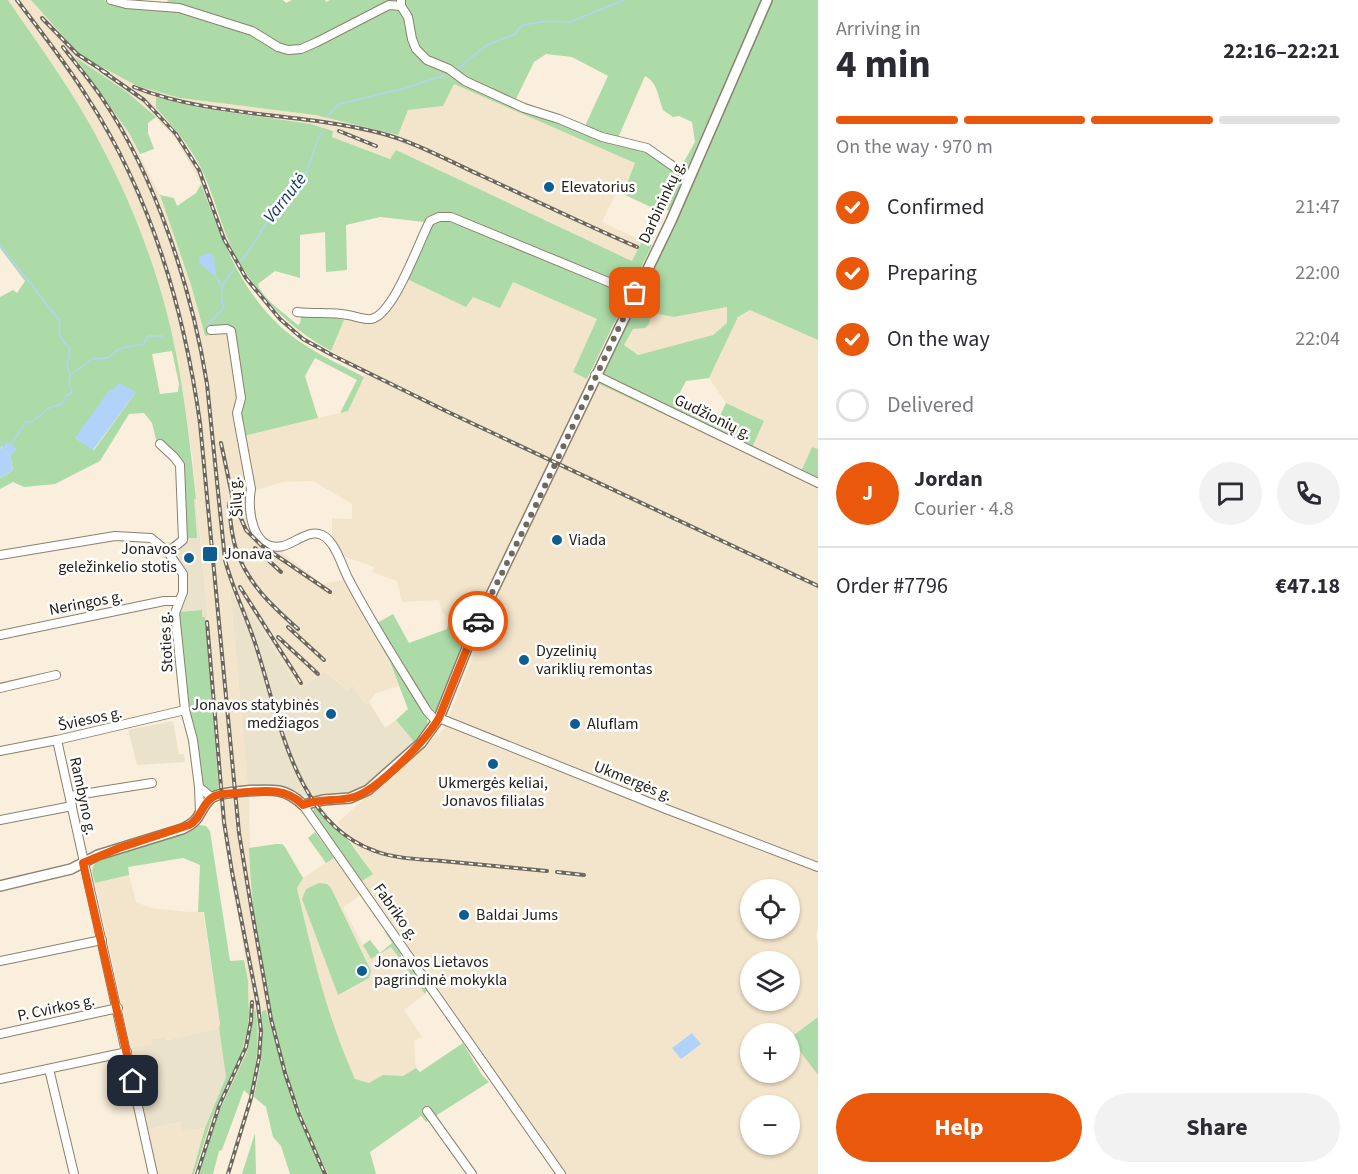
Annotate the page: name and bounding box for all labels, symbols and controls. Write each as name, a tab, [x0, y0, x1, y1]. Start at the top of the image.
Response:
text: Arriving in	[836, 15, 921, 43]
text: 22:16–22:21	[1223, 35, 1340, 67]
text: 4 min	[836, 37, 931, 93]
text: On the way · 970 m	[836, 133, 993, 161]
street label: Darbininkų g.	[633, 157, 691, 247]
water label: Varnutė	[257, 167, 313, 228]
place label: Elevatorius	[561, 176, 636, 198]
marker: Elevatorius	[542, 180, 556, 194]
icon: check	[836, 191, 869, 224]
text: Confirmed	[887, 191, 984, 223]
text: 21:47	[1295, 193, 1340, 221]
icon: check	[836, 257, 869, 290]
text: Preparing	[887, 257, 977, 289]
text: 22:00	[1295, 259, 1340, 287]
pin	[609, 267, 660, 318]
icon: bag	[618, 276, 651, 309]
icon: check	[836, 323, 869, 356]
text: On the way	[887, 323, 990, 355]
text: 22:04	[1295, 325, 1340, 353]
street label: Gudžionių g.	[671, 389, 755, 445]
text: Delivered	[887, 389, 974, 421]
button: chat	[1199, 462, 1262, 525]
button: phone	[1277, 462, 1340, 525]
text: Jordan	[914, 463, 983, 495]
street label: Šilų g.	[223, 476, 249, 518]
text: J	[862, 477, 873, 509]
text: Courier · 4.8	[914, 495, 1014, 523]
place label: Viada	[569, 529, 606, 551]
marker: Viada	[550, 533, 564, 547]
place label: Jonavos geležinkelio stotis	[58, 538, 177, 578]
place label: Jonava	[224, 543, 272, 565]
marker: Jonava	[201, 545, 219, 563]
marker: Jonavos geležinkelio stotis	[182, 551, 196, 565]
text: Order #7796	[836, 570, 948, 602]
text: €47.18	[1275, 570, 1340, 602]
street label: Neringos g.	[47, 585, 125, 621]
courier	[448, 591, 508, 651]
icon: car	[462, 605, 495, 638]
street label: Stoties g.	[153, 611, 179, 673]
place label: Dyzelinių variklių remontas	[536, 640, 653, 680]
marker: Dyzelinių variklių remontas	[517, 653, 531, 667]
place label: Jonavos statybinės medžiagos	[192, 694, 319, 734]
street label: Šviesos g.	[56, 701, 124, 737]
marker: Jonavos statybinės medžiagos	[324, 707, 338, 721]
place label: Aluflam	[587, 713, 639, 735]
marker: Aluflam	[568, 717, 582, 731]
street label: Rambyno g.	[64, 755, 102, 837]
street label: Ukmergės g.	[591, 755, 675, 807]
marker: Ukmergės keliai, Jonavos filialas	[486, 757, 500, 771]
place label: Ukmergės keliai, Jonavos filialas	[438, 772, 548, 812]
street label: Fabriko g.	[368, 879, 424, 945]
map controls	[740, 879, 800, 1155]
button: locate	[740, 879, 800, 939]
place label: Baldai Jums	[476, 904, 558, 926]
marker: Baldai Jums	[457, 908, 471, 922]
place label: Jonavos Lietavos pagrindinė mokykla	[374, 951, 507, 991]
button: layers	[740, 951, 800, 1011]
marker: Jonavos Lietavos pagrindinė mokykla	[355, 964, 369, 978]
street label: P. Cvirkos g.	[15, 989, 97, 1027]
button: +	[740, 1023, 800, 1083]
pin	[107, 1055, 158, 1106]
icon: home	[116, 1064, 149, 1097]
button: Help	[836, 1093, 1082, 1162]
button: Share	[1094, 1093, 1340, 1162]
button: −	[740, 1095, 800, 1155]

